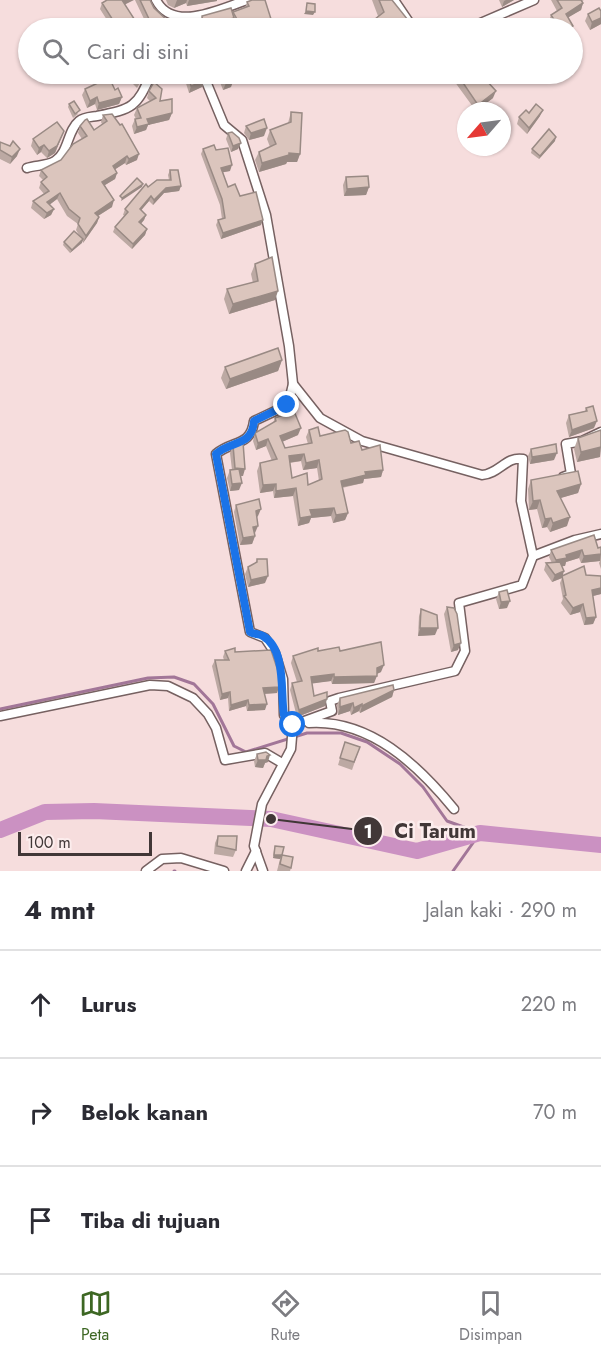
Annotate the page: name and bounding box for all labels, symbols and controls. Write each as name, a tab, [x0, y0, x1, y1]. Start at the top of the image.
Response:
search box	[18, 18, 583, 84]
icon: search	[39, 35, 72, 68]
text: Cari di sini	[87, 35, 189, 67]
north arrow	[457, 102, 511, 156]
route end	[273, 391, 299, 417]
route start	[279, 711, 305, 737]
callout: Ci Tarum	[353, 812, 488, 850]
text: Ci Tarum	[394, 817, 476, 846]
text: 1	[363, 819, 373, 845]
scale bar	[18, 829, 152, 856]
text: 100 m	[27, 831, 71, 854]
text: 4 mnt	[24, 891, 95, 929]
text: Jalan kaki · 290 m	[425, 896, 577, 925]
icon: ahead	[24, 988, 57, 1021]
text: Lurus	[81, 988, 137, 1020]
text: 220 m	[521, 990, 577, 1019]
icon: right	[24, 1096, 57, 1129]
text: Belok kanan	[81, 1096, 208, 1128]
text: 70 m	[533, 1098, 577, 1127]
icon: arrive	[24, 1204, 57, 1237]
text: Tiba di tujuan	[81, 1204, 220, 1236]
tab: Peta	[79, 1287, 112, 1346]
tab: Rute	[269, 1287, 302, 1346]
tab: Disimpan	[459, 1287, 522, 1346]

